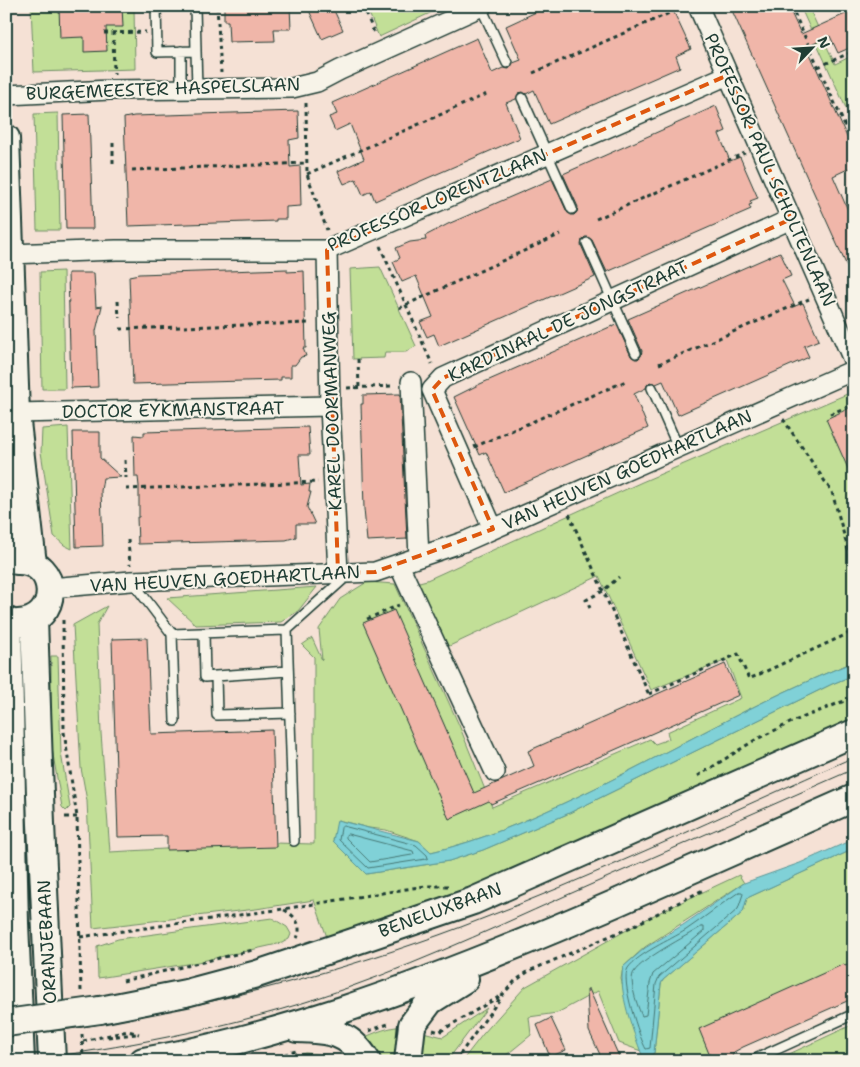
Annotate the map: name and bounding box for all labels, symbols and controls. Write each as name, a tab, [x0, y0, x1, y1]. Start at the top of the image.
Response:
north arrow	[788, 22, 838, 72]
street label: PROFESSOR PAUL SCHOLTENLAAN	[700, 30, 840, 310]
street label: BURGEMEESTER HASPELSLAAN	[25, 72, 301, 106]
street label: PROFESSOR LORENTZLAAN	[323, 143, 551, 257]
street label: KARDINAAL DE JONGSTRAAT	[444, 255, 692, 387]
street label: KAREL DOORMANWEG	[317, 311, 347, 511]
street label: DOCTOR EYKMANSTRAAT	[62, 396, 284, 424]
street label: VAN HEUVEN GOEDHARTLAAN	[498, 404, 756, 536]
street label: VAN HEUVEN GOEDHARTLAAN	[89, 560, 361, 598]
street label: BENELUXBAAN	[375, 877, 505, 943]
street label: ORANJEBAAN	[32, 879, 62, 1005]

